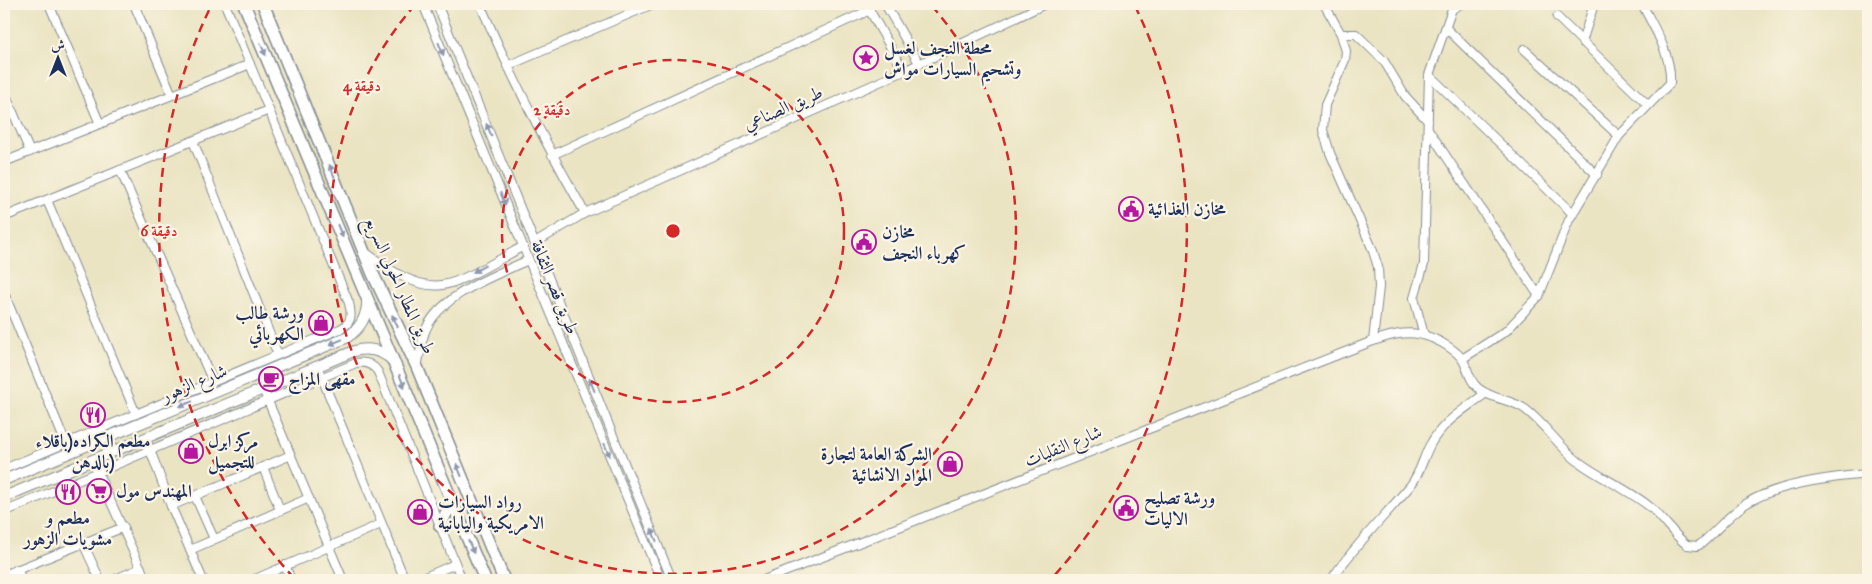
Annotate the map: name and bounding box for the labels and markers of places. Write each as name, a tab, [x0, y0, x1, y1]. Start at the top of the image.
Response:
place label: محطة النجف لغسل وتشحيم السيارات مواش	[884, 37, 1021, 87]
place icon: محطة النجف لغسل وتشحيم السيارات مواش	[853, 45, 879, 71]
public building icon: مخازن الغذائية	[1118, 196, 1144, 222]
place label: مخازن الغذائية	[1148, 198, 1227, 220]
place label: مخازن كهرباء النجف	[882, 221, 966, 265]
centre of rings	[664, 222, 682, 240]
public building icon: مخازن كهرباء النجف	[851, 229, 877, 255]
place label: ورشة طالب الكهربائي	[235, 302, 304, 349]
shop icon: ورشة طالب الكهربائي	[308, 310, 334, 336]
cafe icon: مقهى المزاج	[258, 366, 284, 392]
place label: مقهى المزاج	[288, 368, 356, 395]
restaurant icon: مطعم الكراده(باقلاء بالدهن)	[80, 402, 106, 428]
place label: مطعم الكراده(باقلاء بالدهن)	[35, 430, 151, 474]
place label: مركز ابرل للتجميل	[208, 430, 258, 475]
shop icon: مركز ابرل للتجميل	[178, 438, 204, 464]
place label: الشركة العامة لتجارة المواد الانشائية	[821, 443, 932, 486]
shop icon: الشركة العامة لتجارة المواد الانشائية	[937, 451, 963, 477]
supermarket icon: المهندس مول	[86, 478, 112, 504]
restaurant icon: مطعم و مشويات الزهور	[55, 479, 81, 505]
place label: المهندس مول	[116, 480, 192, 502]
place label: ورشة تصليح الاليات	[1144, 487, 1215, 530]
place label: رواد السيارات الامريكية واليابانية	[438, 491, 544, 536]
public building icon: ورشة تصليح الاليات	[1113, 495, 1139, 521]
shop icon: رواد السيارات الامريكية واليابانية	[407, 499, 433, 525]
place label: مطعم و مشويات الزهور	[22, 507, 112, 550]

